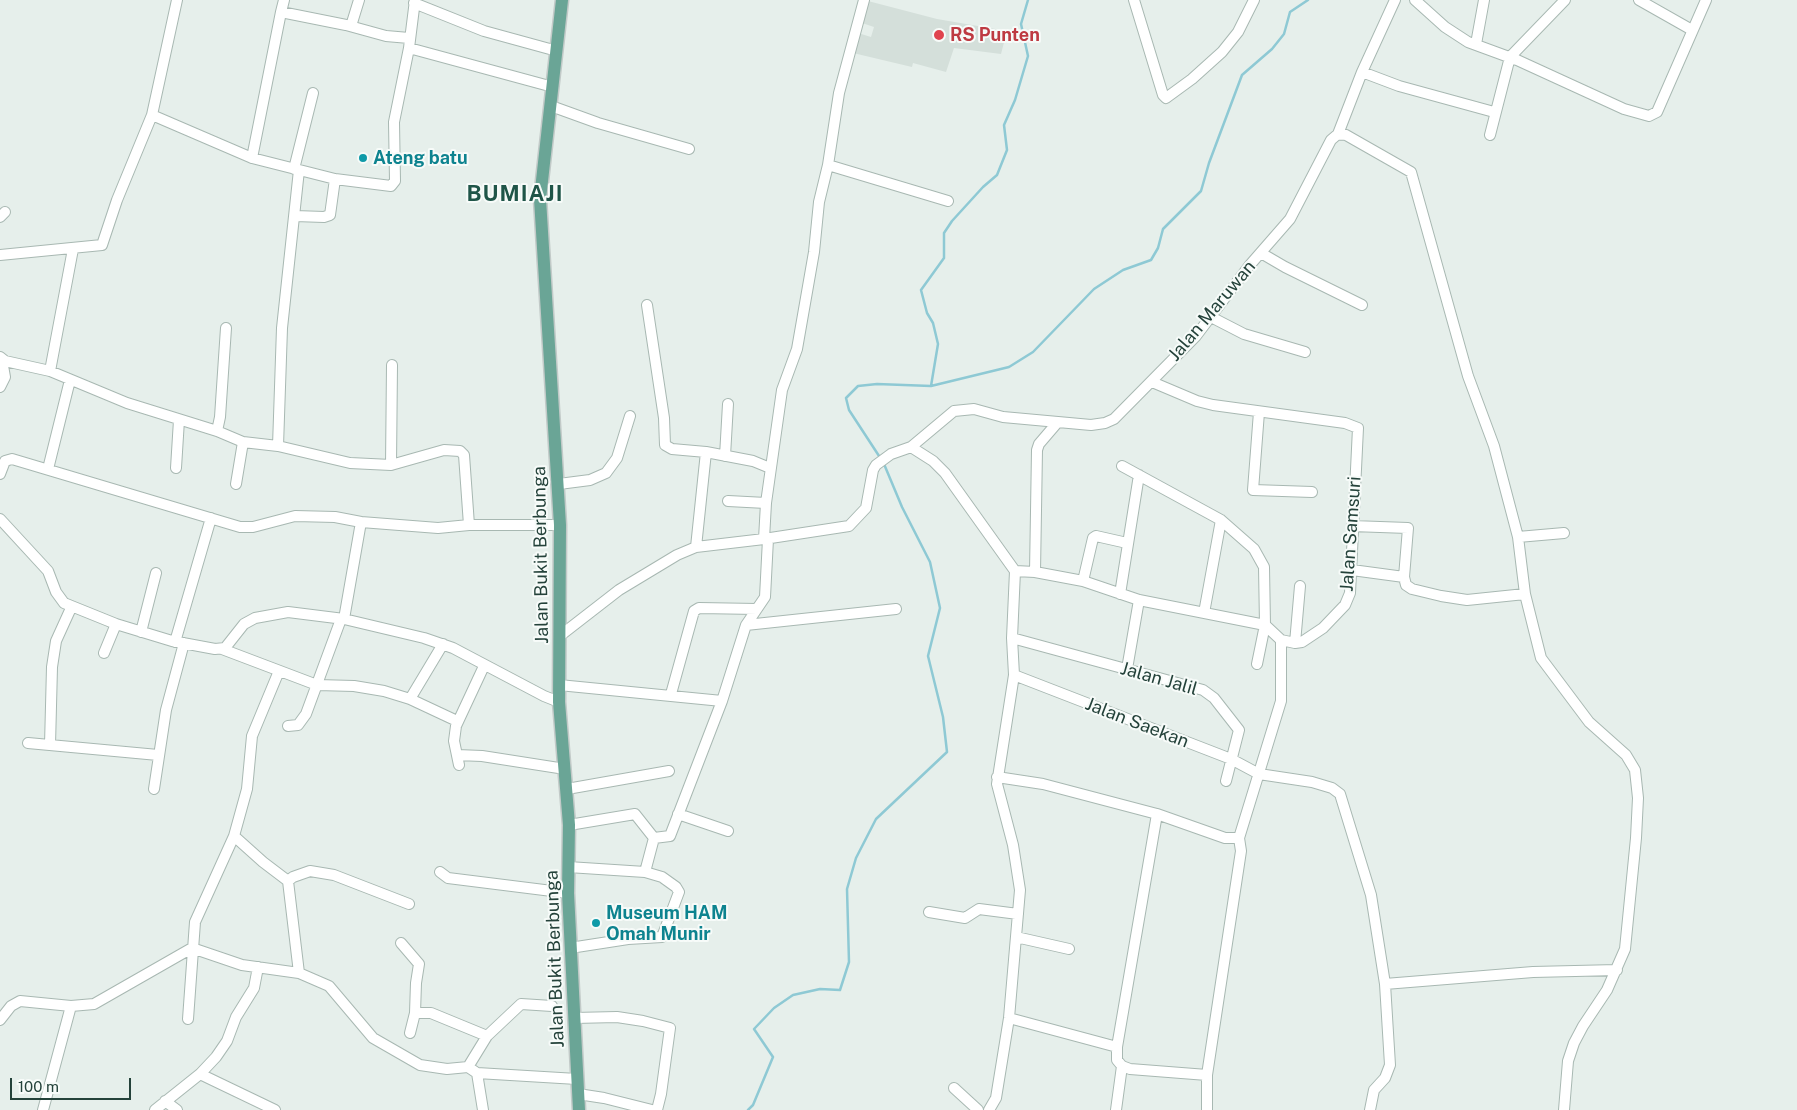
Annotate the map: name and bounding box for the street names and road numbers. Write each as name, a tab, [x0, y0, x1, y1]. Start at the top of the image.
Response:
street label: Jalan Maruwan	[1164, 256, 1260, 366]
street label: Jalan Bukit Berbunga	[529, 466, 553, 644]
street label: Jalan Samsuri	[1336, 476, 1366, 592]
street label: Jalan Jalil	[1118, 658, 1200, 700]
street label: Jalan Saekan	[1082, 693, 1192, 753]
street label: Jalan Bukit Berbunga	[541, 870, 569, 1048]

